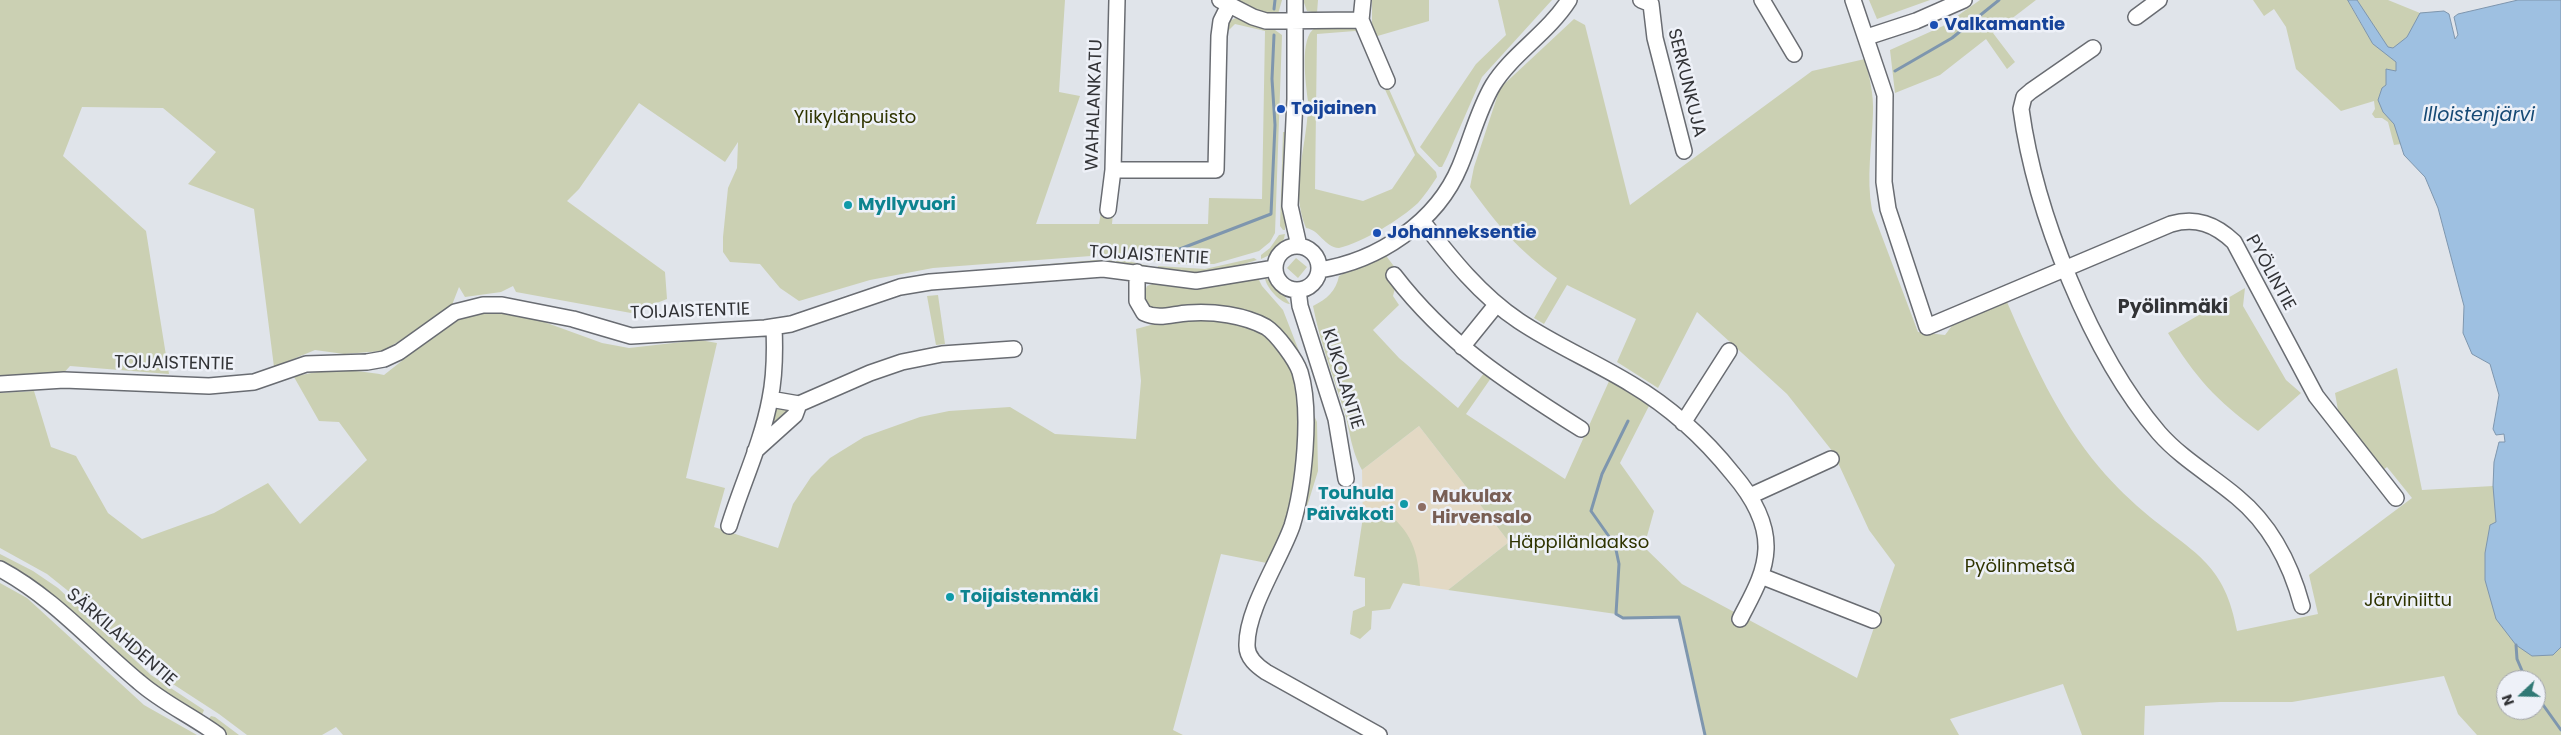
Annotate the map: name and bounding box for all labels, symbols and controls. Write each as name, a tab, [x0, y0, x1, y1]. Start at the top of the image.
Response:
place label: Valkamantie	[1944, 14, 2065, 36]
marker: Valkamantie	[1928, 19, 1940, 31]
street label: SERKUNKUJA	[1662, 27, 1710, 139]
street label: WAHALANKATU	[1082, 39, 1108, 171]
place label: Toijainen	[1291, 98, 1377, 120]
marker: Toijainen	[1275, 103, 1287, 115]
water label: Illoistenjärvi	[2423, 105, 2535, 127]
park label: Ylikylänpuisto	[794, 107, 916, 129]
place label: Myllyvuori	[858, 194, 956, 216]
marker: Myllyvuori	[842, 199, 854, 211]
place label: Johanneksentie	[1387, 222, 1537, 244]
marker: Johanneksentie	[1371, 227, 1383, 239]
street label: PYÖLINTIE	[2240, 231, 2300, 315]
street label: TOIJAISTENTIE	[1089, 242, 1209, 270]
district label: Pyölinmäki	[2118, 297, 2228, 319]
street label: TOIJAISTENTIE	[630, 299, 750, 325]
street label: KUKOLANTIE	[1316, 326, 1368, 432]
street label: TOIJAISTENTIE	[114, 352, 234, 376]
place label: Touhula Päiväkoti	[1307, 483, 1394, 526]
place label: Mukulax Hirvensalo	[1432, 486, 1532, 528]
marker: Touhula Päiväkoti	[1398, 498, 1410, 510]
marker: Mukulax Hirvensalo	[1416, 501, 1428, 513]
park label: Häppilänlaakso	[1509, 532, 1649, 554]
park label: Pyölinmetsä	[1965, 556, 2075, 578]
street label: SÄRKILAHDENTIE	[61, 584, 181, 692]
place label: Toijaistenmäki	[960, 586, 1099, 608]
park label: Järviniittu	[2364, 590, 2452, 612]
marker: Toijaistenmäki	[944, 591, 956, 603]
north arrow	[2496, 670, 2546, 720]
text: N	[2497, 692, 2519, 709]

